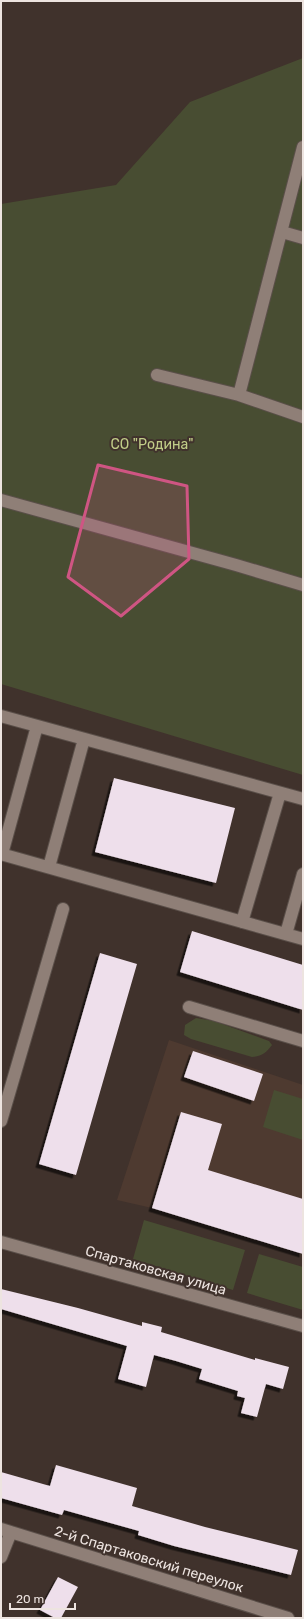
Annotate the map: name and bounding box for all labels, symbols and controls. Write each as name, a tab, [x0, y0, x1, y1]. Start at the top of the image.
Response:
park label: СО "Родина"	[111, 436, 193, 453]
street label: Спартаковская улица	[83, 1242, 228, 1299]
street label: 2-й Спартаковский переулок	[52, 1523, 246, 1597]
scale bar	[10, 1585, 75, 1611]
text: 20 m	[16, 1592, 44, 1606]

